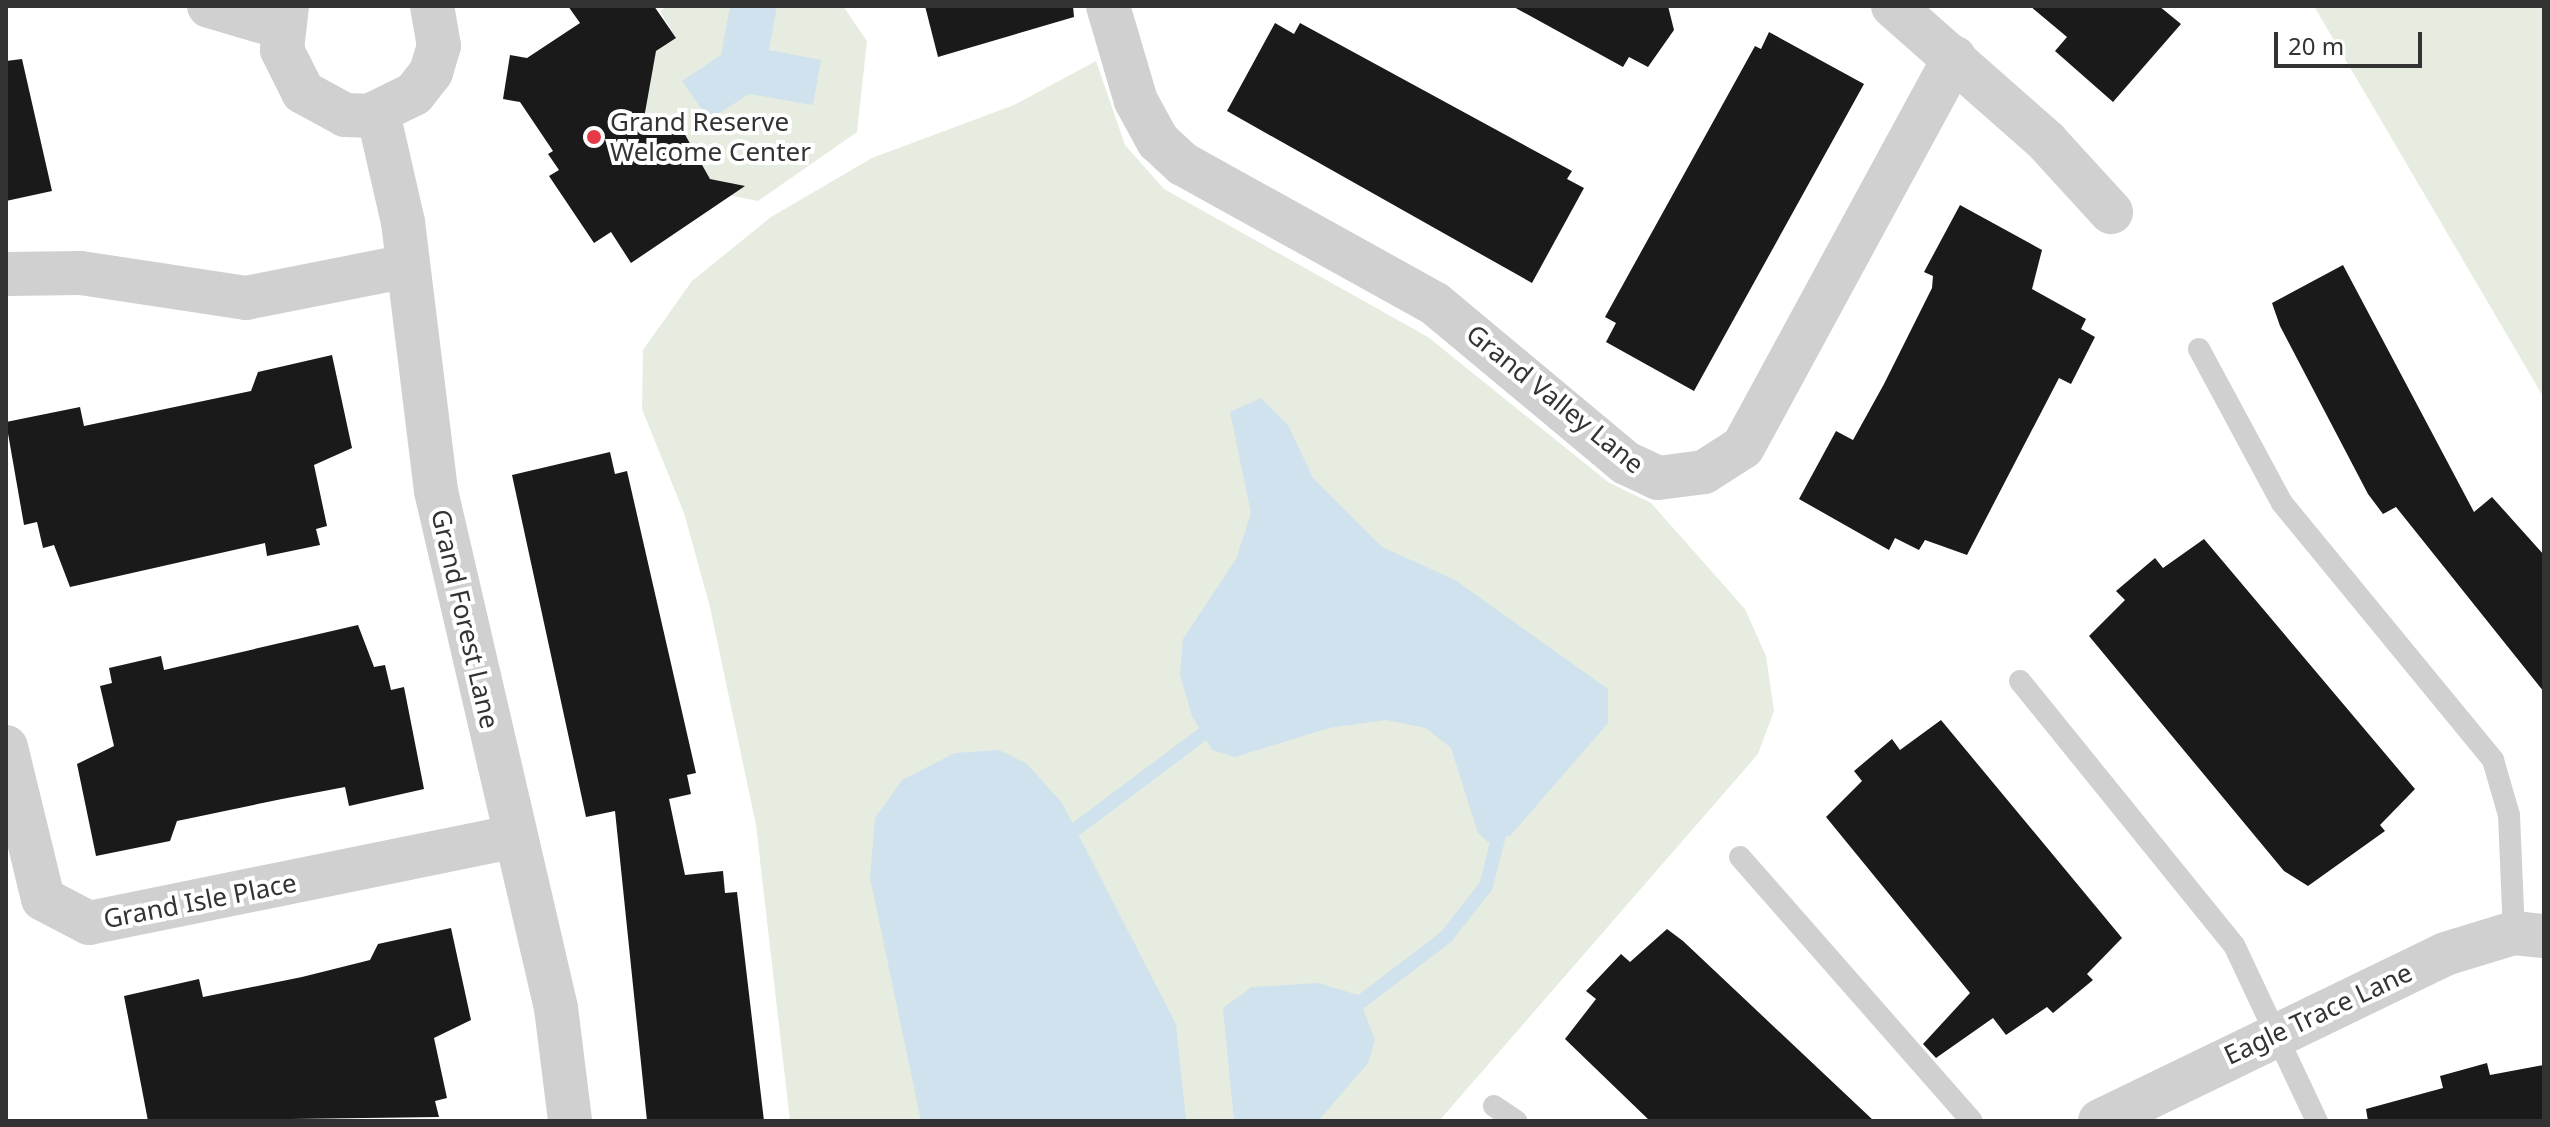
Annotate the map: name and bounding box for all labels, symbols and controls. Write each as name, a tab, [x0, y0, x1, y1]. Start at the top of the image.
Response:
scale bar	[2278, 16, 2426, 66]
text: 20 m	[2288, 29, 2344, 62]
place label: Grand Reserve Welcome Center	[610, 106, 811, 168]
marker: Grand Reserve Welcome Center	[585, 128, 603, 146]
street label: Grand Valley Lane	[1460, 318, 1650, 480]
street label: Grand Forest Lane	[425, 506, 505, 732]
street label: Grand Isle Place	[101, 867, 299, 935]
street label: Eagle Trace Lane	[2219, 957, 2417, 1071]

